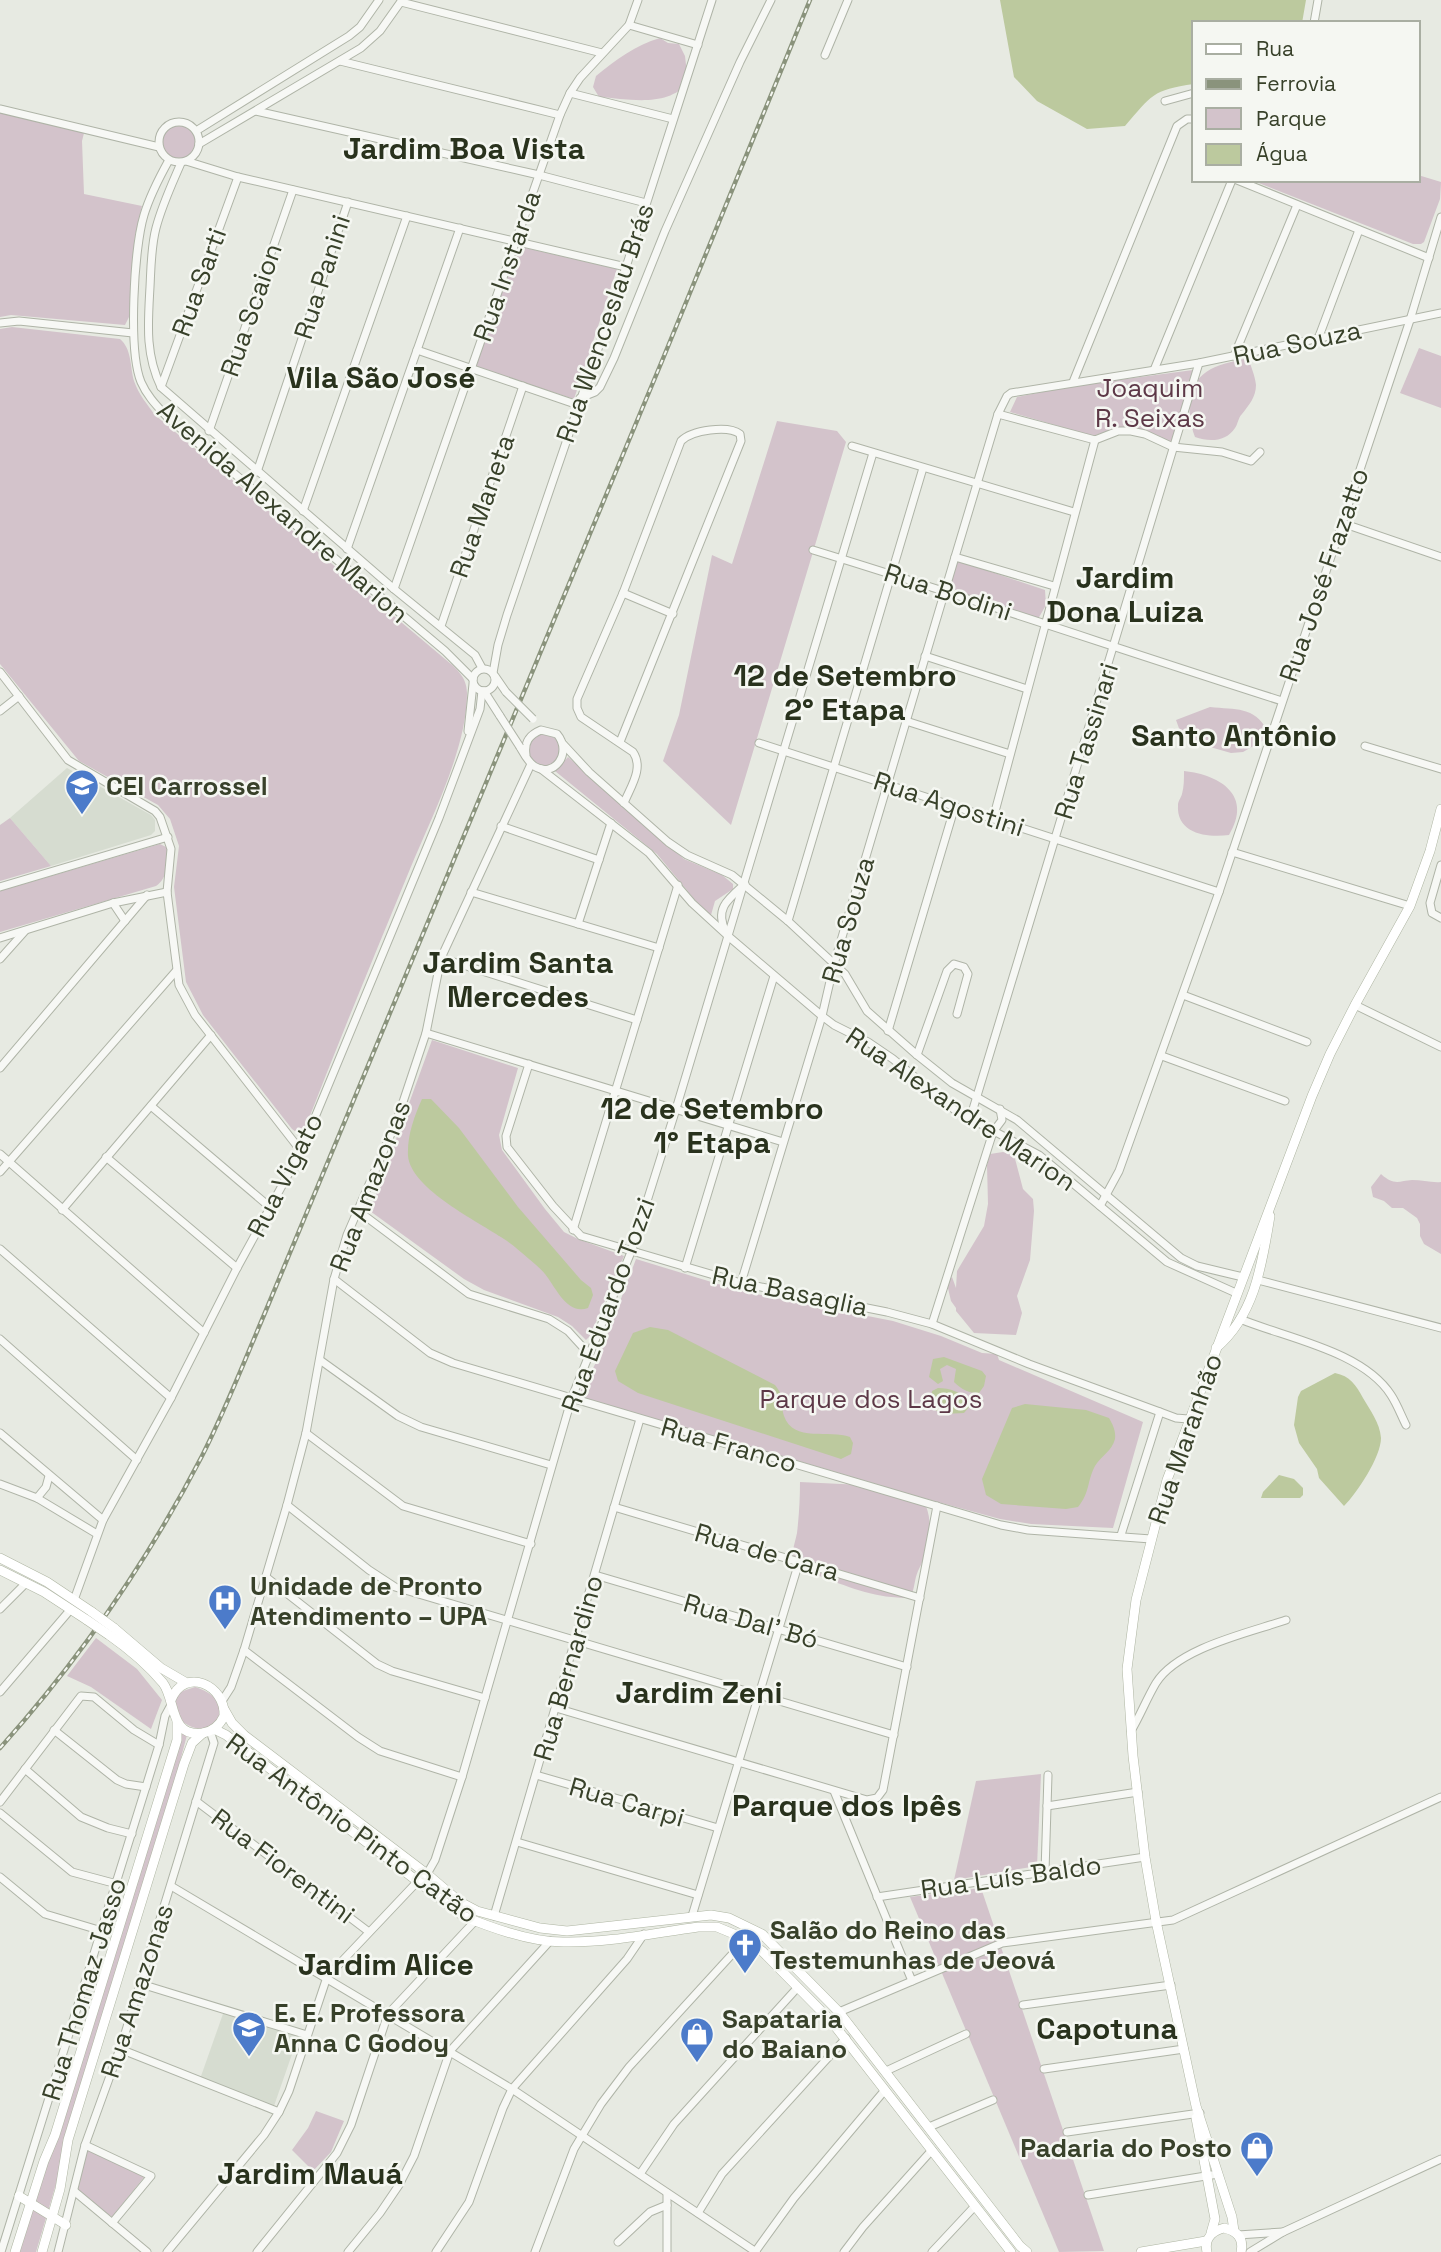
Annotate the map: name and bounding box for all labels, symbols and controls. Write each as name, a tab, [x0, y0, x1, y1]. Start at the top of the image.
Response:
legend	[1192, 21, 1420, 182]
text: Rua	[1256, 35, 1294, 62]
text: Ferrovia	[1256, 70, 1336, 97]
text: Parque	[1256, 105, 1327, 132]
district label: Jardim Boa Vista	[343, 129, 585, 168]
text: Água	[1256, 140, 1308, 167]
street label: Rua Instarda	[465, 186, 549, 346]
street label: Rua Wenceslau Brás	[548, 199, 662, 447]
street label: Rua Panini	[286, 210, 358, 344]
street label: Rua Sarti	[164, 223, 234, 341]
street label: Rua Scaion	[212, 239, 290, 381]
street label: Rua Souza	[1230, 313, 1364, 373]
district label: Vila São José	[286, 358, 476, 397]
park label: Joaquim R. Seixas	[1095, 371, 1205, 435]
street label: Avenida Alexandre Marion	[150, 393, 416, 631]
street label: Rua Maneta	[442, 430, 522, 582]
street label: Rua José Frazatto	[1272, 464, 1376, 686]
street label: Rua Bodini	[880, 555, 1016, 629]
district label: Jardim Dona Luiza	[1046, 558, 1204, 631]
district label: 12 de Setembro 2° Etapa	[734, 656, 957, 729]
street label: Rua Tassinari	[1046, 659, 1126, 823]
district label: Santo Antônio	[1131, 716, 1337, 755]
street label: Rua Agostini	[869, 764, 1029, 844]
school or university icon: CEI Carrossel	[63, 767, 101, 816]
place label: CEI Carrossel	[106, 769, 268, 803]
street label: Rua Souza	[814, 853, 882, 987]
district label: Jardim Santa Mercedes	[423, 943, 613, 1016]
street label: Rua Alexandre Marion	[839, 1019, 1083, 1199]
district label: 12 de Setembro 1° Etapa	[601, 1089, 824, 1162]
street label: Rua Amazonas	[322, 1095, 418, 1277]
street label: Rua Vigato	[239, 1107, 331, 1243]
street label: Rua Eduardo Tozzi	[553, 1193, 663, 1417]
street label: Rua Basaglia	[709, 1258, 871, 1324]
street label: Rua Maranhão	[1140, 1349, 1230, 1529]
park label: Parque dos Lagos	[760, 1382, 982, 1416]
street label: Rua Franco	[657, 1409, 801, 1481]
street label: Rua de Cara	[691, 1515, 843, 1589]
place label: Unidade de Pronto Atendimento – UPA	[250, 1569, 488, 1633]
street label: Rua Bernardino	[525, 1571, 611, 1765]
hospital icon: Unidade de Pronto Atendimento – UPA	[206, 1582, 244, 1631]
street label: Rua Dal' Bó	[680, 1586, 822, 1656]
district label: Jardim Zeni	[615, 1673, 783, 1712]
street label: Rua Antônio Pinto Catão	[219, 1725, 485, 1931]
street label: Rua Carpi	[565, 1769, 689, 1835]
district label: Parque dos Ipês	[732, 1786, 962, 1825]
street label: Rua Fiorentini	[204, 1801, 362, 1931]
street label: Rua Luís Baldo	[919, 1847, 1103, 1907]
street label: Rua Thomaz Jasso	[34, 1873, 134, 2105]
street label: Rua Amazonas	[93, 1900, 181, 2082]
place label: Salão do Reino das Testemunhas de Jeová	[770, 1913, 1055, 1977]
church icon: Salão do Reino das Testemunhas de Jeová	[726, 1926, 764, 1975]
district label: Jardim Alice	[298, 1945, 474, 1984]
place label: E. E. Professora Anna C Godoy	[274, 1996, 465, 2060]
place label: Sapataria do Baiano	[722, 2002, 847, 2066]
school or university icon: E. E. Professora Anna C Godoy	[230, 2009, 268, 2058]
district label: Capotuna	[1036, 2009, 1178, 2048]
shop icon: Sapataria do Baiano	[678, 2015, 716, 2064]
shop icon: Padaria do Posto	[1238, 2129, 1276, 2178]
place label: Padaria do Posto	[1020, 2131, 1232, 2165]
district label: Jardim Mauá	[217, 2154, 403, 2193]

